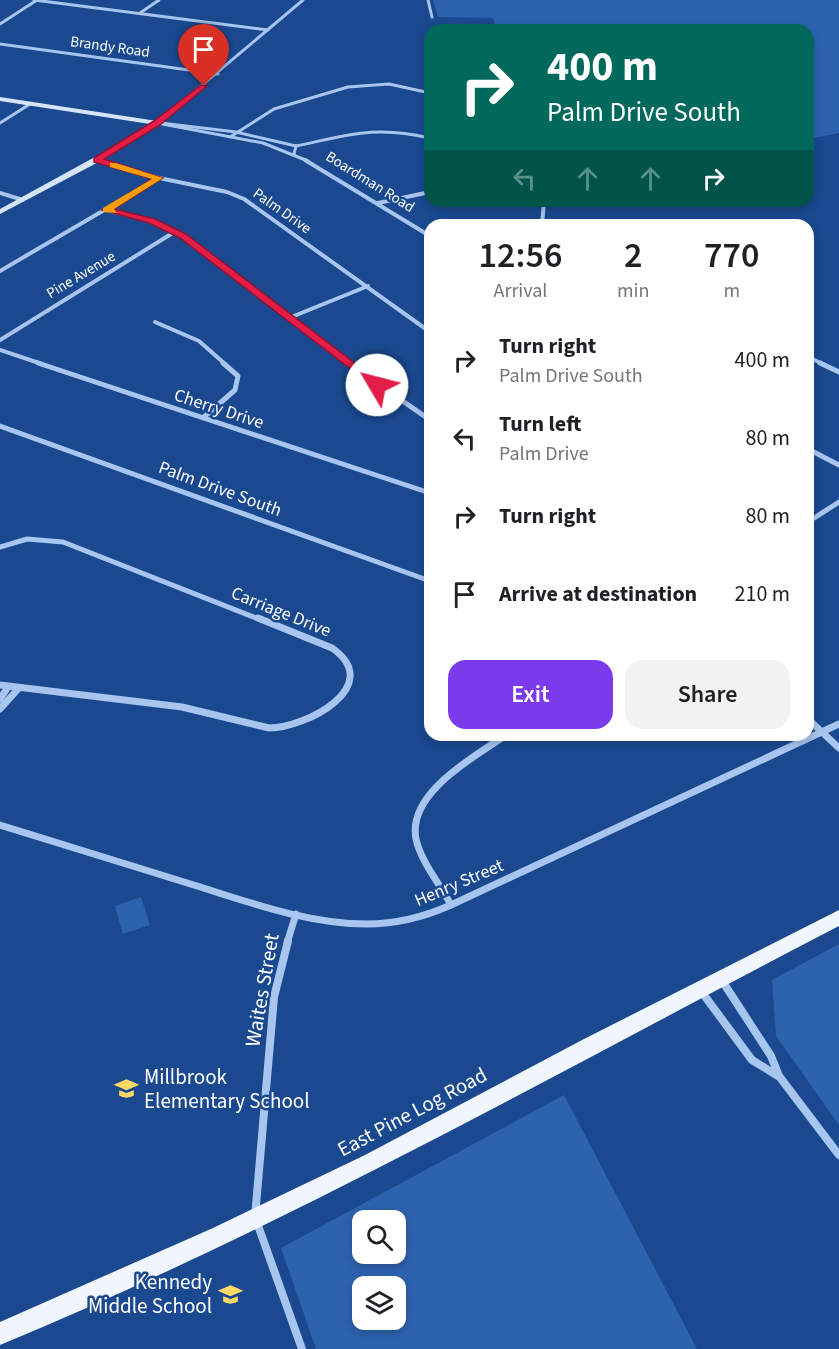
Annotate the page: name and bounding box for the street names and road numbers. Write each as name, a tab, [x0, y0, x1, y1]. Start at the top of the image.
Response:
street label: Brandy Road	[69, 31, 151, 63]
street label: Boardman Road	[322, 146, 418, 218]
street label: Palm Drive	[248, 183, 316, 239]
street label: Pine Avenue	[43, 246, 119, 304]
street label: Cherry Drive	[171, 383, 267, 435]
street label: Palm Drive South	[155, 455, 285, 523]
street label: Carriage Drive	[227, 581, 335, 643]
street label: Henry Street	[411, 853, 507, 913]
street label: Waites Street	[237, 931, 287, 1049]
street label: East Pine Log Road	[332, 1060, 492, 1164]

